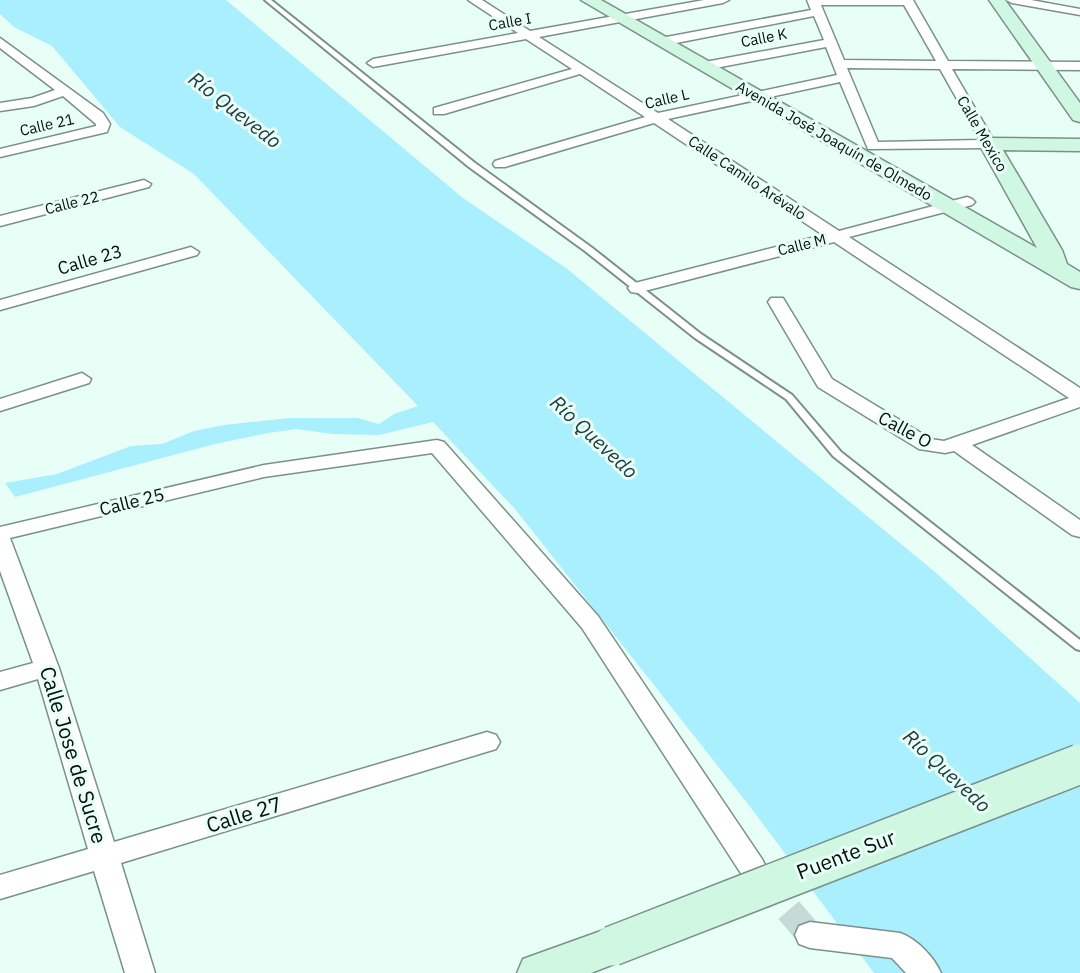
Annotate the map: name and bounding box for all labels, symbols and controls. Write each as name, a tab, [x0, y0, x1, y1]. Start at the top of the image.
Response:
street label: Calle I	[487, 8, 533, 35]
street label: Calle K	[739, 24, 789, 51]
water label: Río Quevedo	[183, 65, 287, 154]
street label: Avenida José Joaquín de Olmedo	[733, 77, 936, 205]
street label: Calle L	[643, 84, 691, 113]
street label: Calle Mexico	[953, 92, 1012, 175]
street label: Calle 21	[18, 109, 76, 140]
street label: Calle Camilo Arévalo	[685, 131, 810, 224]
street label: Calle 22	[43, 187, 101, 218]
street label: Calle M	[776, 229, 828, 260]
street label: Calle 23	[55, 239, 125, 280]
water label: Río Quevedo	[545, 389, 644, 484]
street label: Calle O	[875, 406, 936, 453]
street label: Calle 25	[97, 482, 167, 521]
street label: Calle Jose de Sucre	[34, 663, 114, 847]
water label: Río Quevedo	[898, 723, 997, 818]
street label: Calle 27	[203, 789, 285, 839]
street label: Puente Sur	[792, 822, 899, 886]

